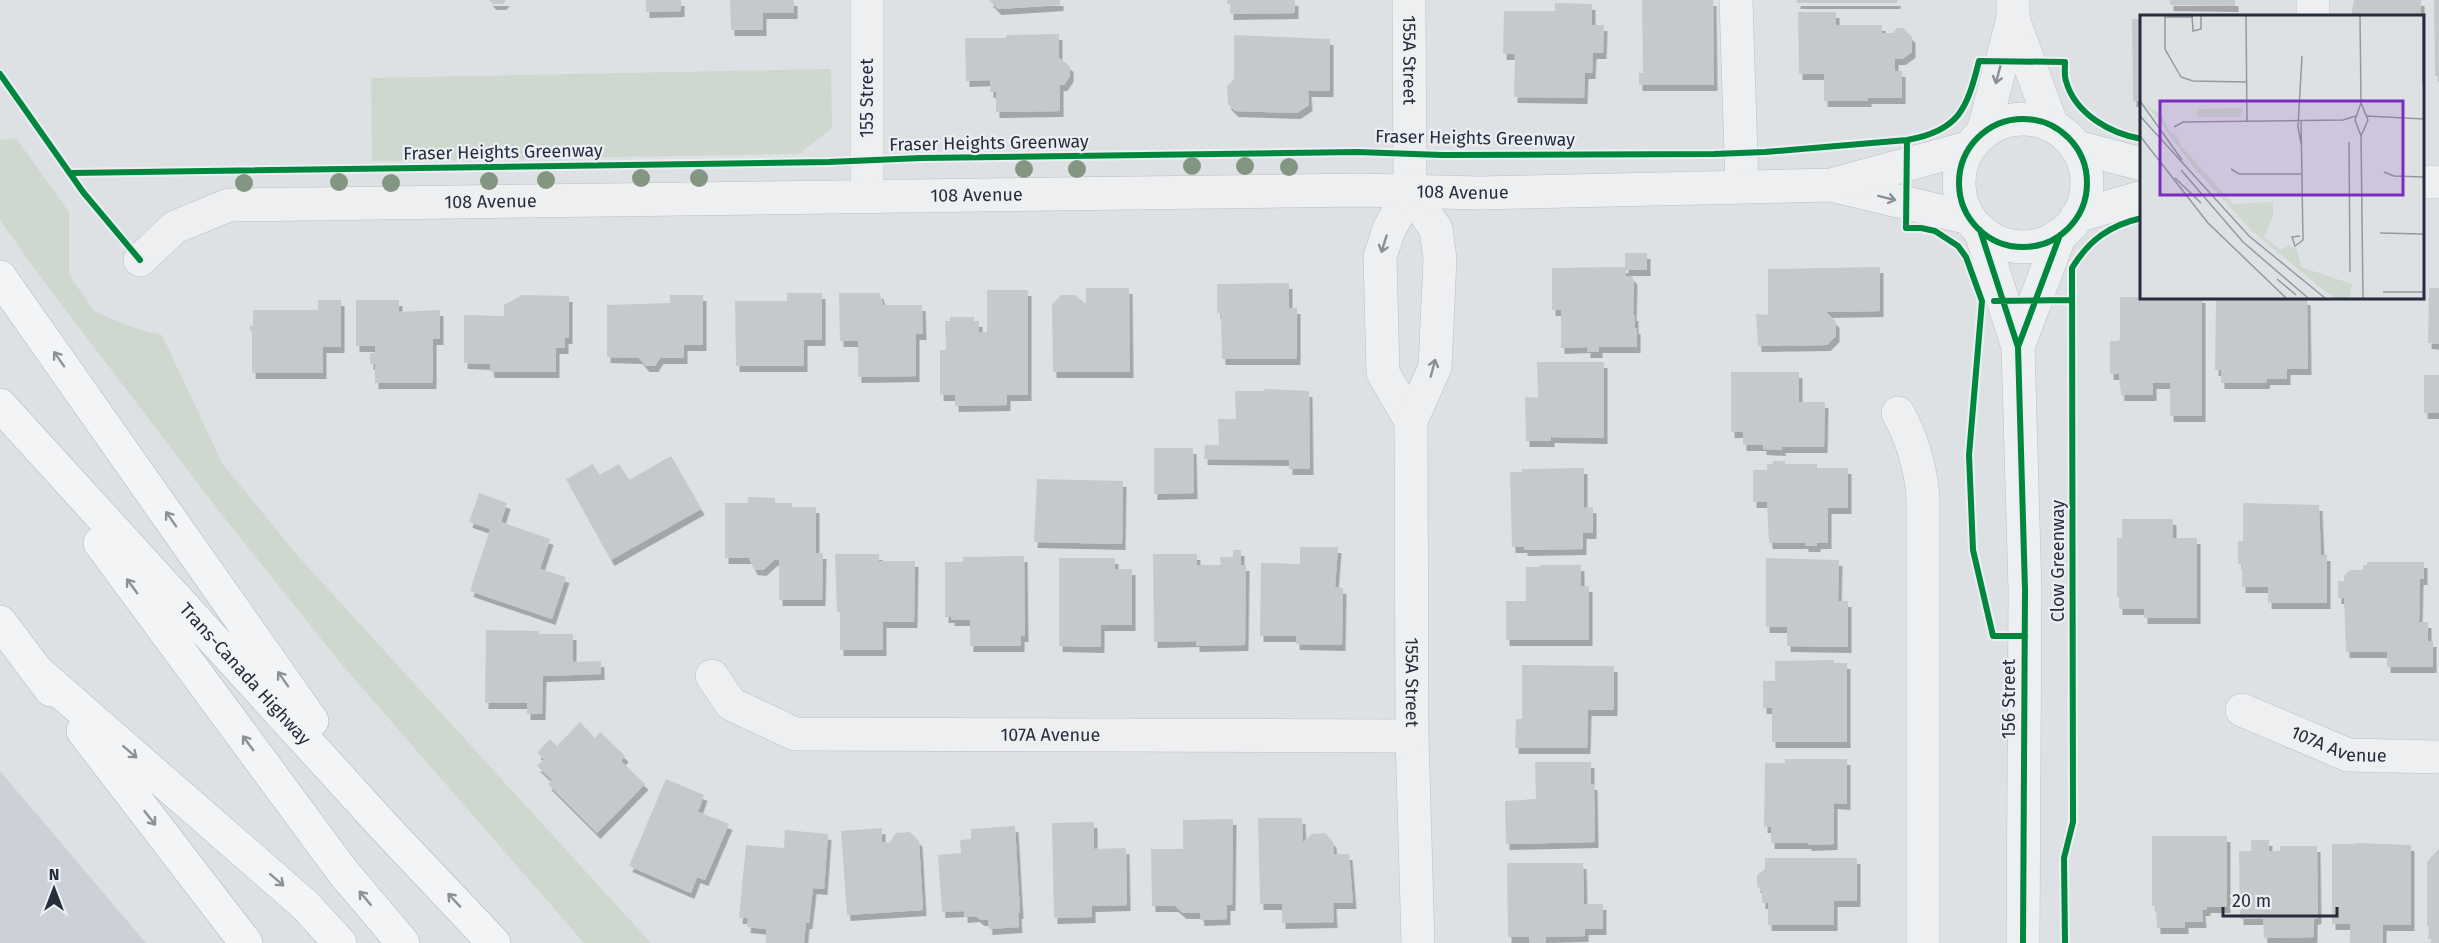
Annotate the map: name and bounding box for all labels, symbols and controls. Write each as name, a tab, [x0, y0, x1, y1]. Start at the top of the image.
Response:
street label: 155A Street	[1398, 15, 1421, 105]
inset map	[2140, 15, 2424, 298]
street label: 155 Street	[856, 58, 878, 138]
one-way arrow	[1992, 66, 2003, 85]
street label: Fraser Heights Greenway	[1375, 125, 1575, 151]
street label: Fraser Heights Greenway	[889, 130, 1089, 156]
street label: Fraser Heights Greenway	[403, 139, 603, 165]
street label: 108 Avenue	[1416, 180, 1509, 204]
street label: 108 Avenue	[930, 183, 1023, 207]
street label: 108 Avenue	[444, 190, 537, 213]
one-way arrow	[1878, 193, 1897, 205]
one-way arrow	[1378, 234, 1389, 253]
one-way arrow	[53, 352, 65, 368]
one-way arrow	[1428, 359, 1440, 378]
street label: Clow Greenway	[2047, 500, 2069, 622]
one-way arrow	[165, 512, 177, 528]
one-way arrow	[126, 578, 139, 594]
street label: Trans-Canada Highway	[175, 598, 316, 750]
street label: 155A Street	[1401, 637, 1423, 728]
street label: 156 Street	[1998, 658, 2020, 739]
one-way arrow	[277, 672, 289, 688]
street label: 107A Avenue	[2287, 721, 2387, 767]
street label: 107A Avenue	[1001, 724, 1100, 746]
one-way arrow	[242, 735, 254, 751]
one-way arrow	[122, 745, 137, 759]
one-way arrow	[144, 810, 157, 826]
north arrow	[24, 859, 84, 919]
text: N	[49, 865, 59, 884]
one-way arrow	[269, 873, 284, 887]
scale bar	[2223, 880, 2337, 918]
one-way arrow	[359, 890, 372, 906]
text: 20 m	[2232, 890, 2271, 912]
one-way arrow	[447, 893, 461, 908]

